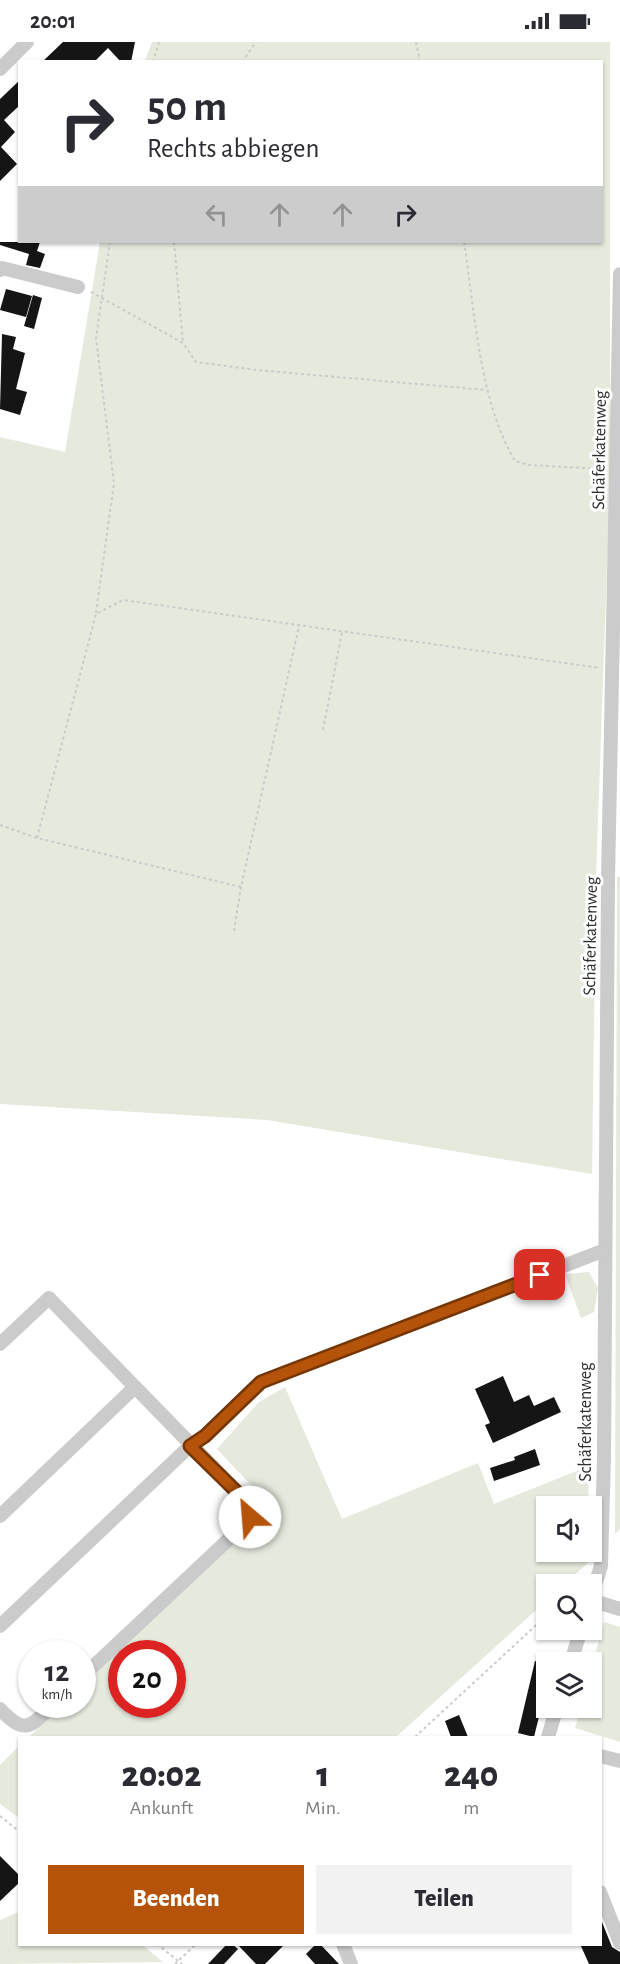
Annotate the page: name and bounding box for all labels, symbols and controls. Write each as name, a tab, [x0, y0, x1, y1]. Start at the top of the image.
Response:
text: 20:01	[30, 10, 76, 32]
icon: right	[48, 84, 126, 162]
text: 50 m	[147, 86, 227, 128]
text: Rechts abbiegen	[147, 135, 319, 162]
icon: left	[200, 198, 233, 231]
icon: ahead	[263, 198, 296, 231]
icon: ahead	[326, 198, 359, 231]
icon: right	[389, 198, 422, 231]
street label: Schäferkatenweg	[590, 390, 610, 510]
street label: Schäferkatenweg	[581, 876, 601, 996]
pin	[514, 1249, 565, 1300]
icon: arrive	[523, 1258, 556, 1291]
street label: Schäferkatenweg	[577, 1362, 595, 1482]
position arrow	[218, 1485, 282, 1549]
map controls	[536, 1496, 602, 1718]
button: sound	[536, 1496, 602, 1562]
button: search	[536, 1574, 602, 1640]
speed limit sign: 20	[108, 1640, 186, 1718]
button: layers	[536, 1652, 602, 1718]
text: 12	[45, 1657, 69, 1687]
text: km/h	[42, 1687, 72, 1702]
text: 20:02	[122, 1757, 202, 1793]
text: 1	[316, 1757, 329, 1793]
text: 240	[444, 1757, 498, 1793]
text: Ankunft	[130, 1798, 193, 1818]
text: Min.	[305, 1798, 341, 1818]
text: m	[463, 1798, 479, 1818]
button: Beenden	[48, 1865, 304, 1934]
button: Teilen	[316, 1865, 572, 1934]

